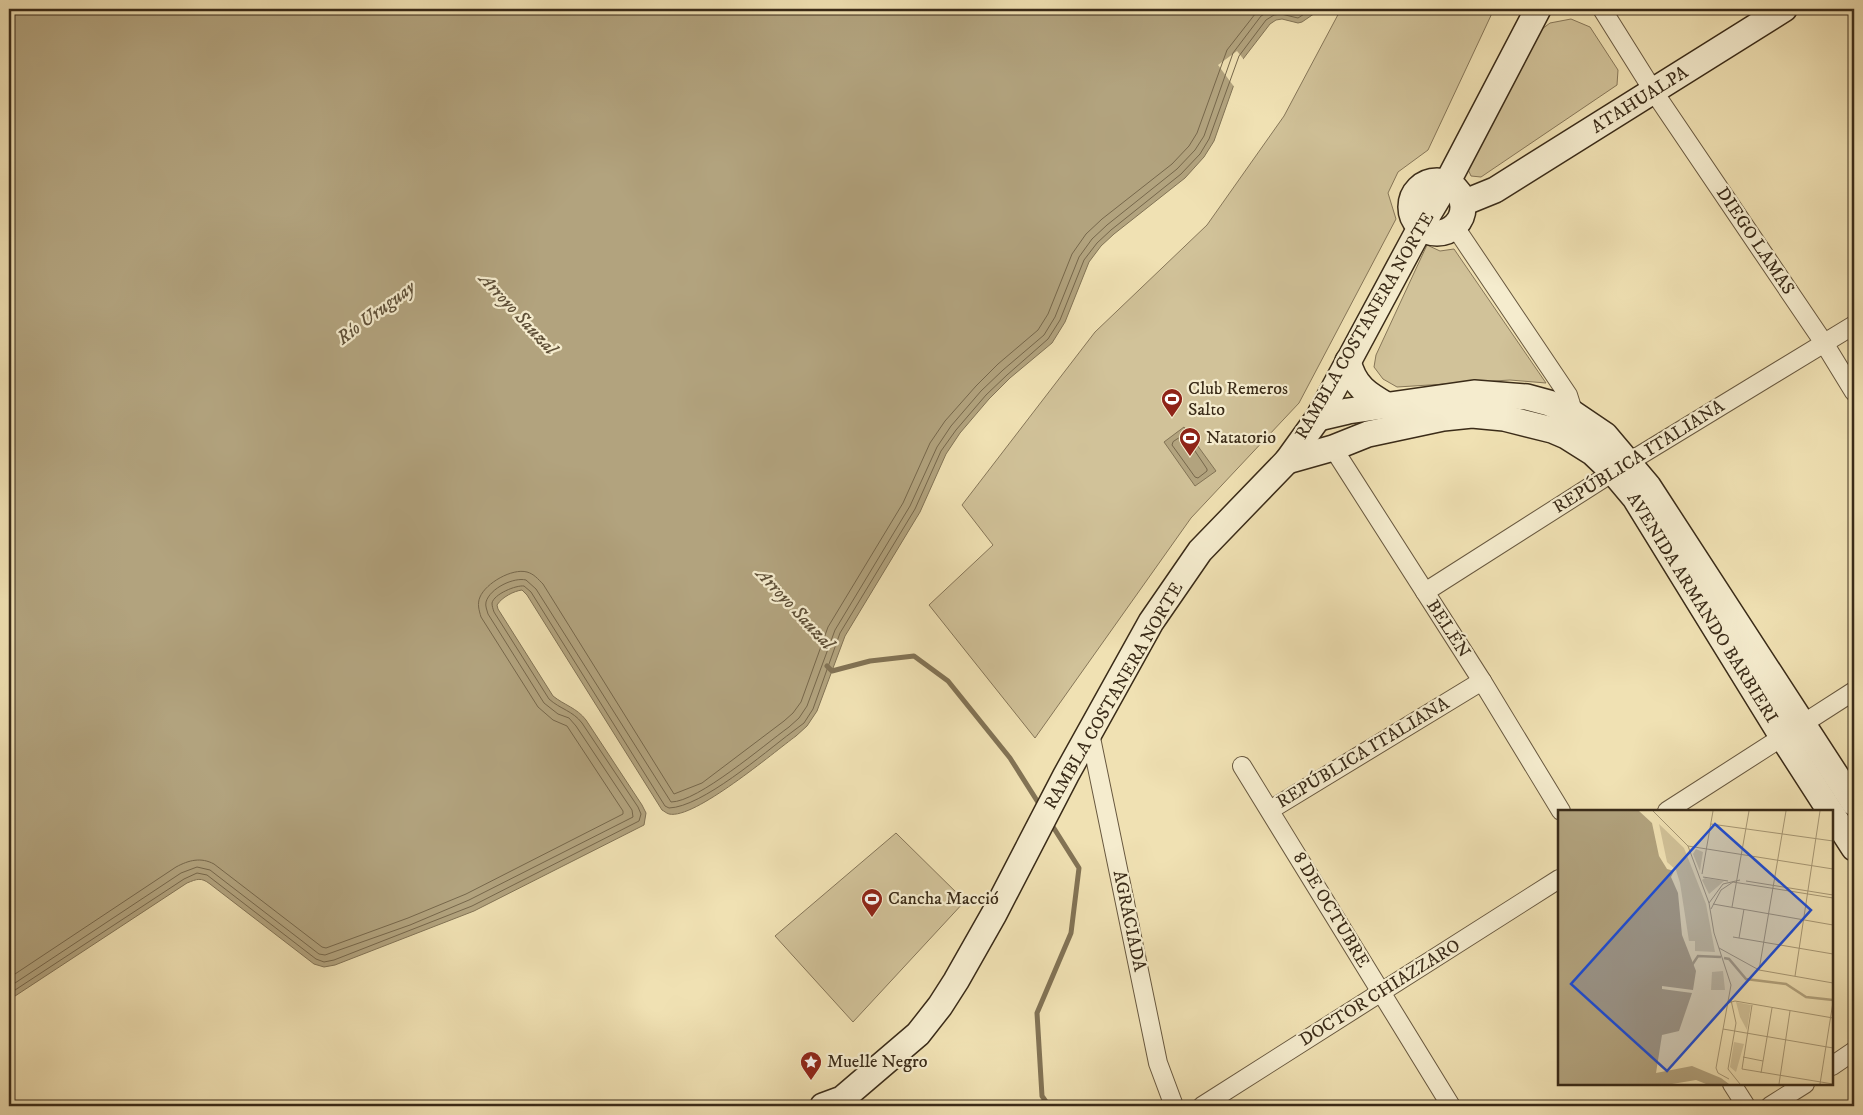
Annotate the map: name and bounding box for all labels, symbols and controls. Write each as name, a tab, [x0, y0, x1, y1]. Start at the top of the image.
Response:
street label: ATAHUALPA	[1588, 61, 1693, 138]
street label: DIEGO LAMAS	[1711, 183, 1799, 299]
street label: RAMBLA COSTANERA NORTE	[1291, 208, 1439, 444]
water label: Arroyo Sauzal	[473, 267, 563, 361]
water label: Río Uruguay	[331, 275, 421, 351]
place label: Club Remeros Salto	[1188, 378, 1288, 421]
sports icon: Club Remeros Salto	[1160, 387, 1184, 418]
street label: REPÚBLICA ITALIANA	[1549, 394, 1729, 519]
sports icon: Natatorio	[1178, 426, 1202, 457]
place label: Natatorio	[1206, 427, 1276, 449]
street label: AVENIDA ARMANDO BARBIERI	[1622, 489, 1782, 727]
water label: Arroyo Sauzal	[750, 562, 840, 656]
street label: RAMBLA COSTANERA NORTE	[1040, 578, 1188, 814]
street label: BELÉN	[1421, 596, 1475, 662]
street label: REPÚBLICA ITALIANA	[1272, 692, 1454, 813]
inset map	[1558, 810, 1833, 1085]
street label: 8 DE OCTUBRE	[1288, 848, 1374, 972]
street label: AGRACIADA	[1108, 868, 1151, 974]
sports icon: Cancha Macció	[860, 887, 884, 918]
place label: Cancha Macció	[888, 888, 999, 910]
street label: DOCTOR CHIAZZARO	[1296, 935, 1464, 1051]
place icon: Muelle Negro	[799, 1050, 823, 1081]
place label: Muelle Negro	[827, 1051, 928, 1073]

